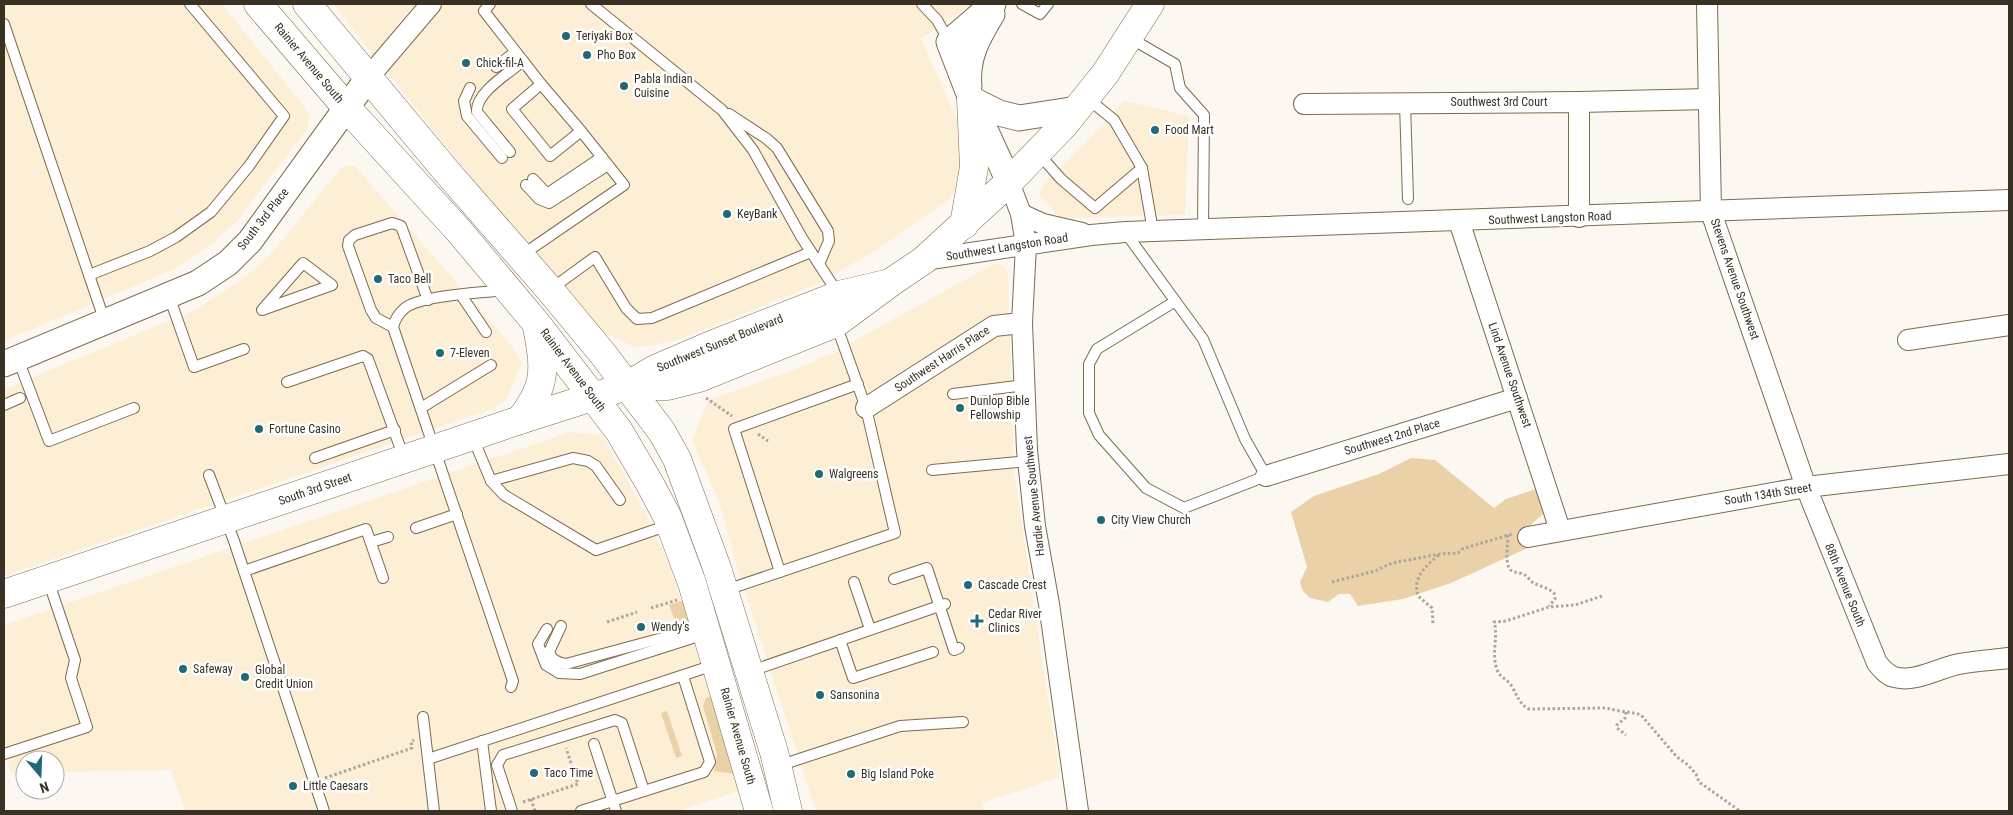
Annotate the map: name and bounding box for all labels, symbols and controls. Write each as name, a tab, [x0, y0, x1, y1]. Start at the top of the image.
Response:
street label: Rainier Avenue South	[271, 20, 347, 106]
place label: Teriyaki Box	[576, 29, 633, 43]
marker: Teriyaki Box	[560, 30, 572, 42]
place label: Pho Box	[597, 48, 636, 62]
marker: Pho Box	[581, 49, 593, 61]
place label: Chick-fil-A	[476, 56, 524, 70]
marker: Chick-fil-A	[460, 57, 472, 69]
place label: Pabla Indian Cuisine	[634, 72, 693, 100]
marker: Pabla Indian Cuisine	[618, 80, 630, 92]
street label: Southwest 3rd Court	[1451, 95, 1548, 109]
place label: Food Mart	[1165, 123, 1214, 137]
marker: Food Mart	[1149, 124, 1161, 136]
street label: South 3rd Place	[235, 185, 292, 253]
place label: KeyBank	[737, 207, 778, 221]
marker: KeyBank	[721, 208, 733, 220]
street label: Southwest Langston Road	[1488, 209, 1612, 227]
street label: Stevens Avenue Southwest	[1708, 217, 1762, 342]
street label: Southwest Langston Road	[945, 230, 1069, 264]
place label: Taco Bell	[388, 272, 431, 286]
marker: Taco Bell	[372, 273, 384, 285]
street label: Southwest Sunset Boulevard	[655, 311, 785, 375]
street label: Lind Avenue Southwest	[1485, 321, 1535, 430]
street label: Southwest Harris Place	[892, 323, 992, 395]
street label: Rainier Avenue South	[537, 326, 609, 414]
place label: 7-Eleven	[450, 346, 490, 360]
marker: 7-Eleven	[434, 347, 446, 359]
place label: Dunlop Bible Fellowship	[970, 394, 1030, 422]
marker: Dunlop Bible Fellowship	[954, 402, 966, 414]
street label: Southwest 2nd Place	[1342, 416, 1442, 458]
place label: Fortune Casino	[269, 422, 341, 436]
marker: Fortune Casino	[253, 423, 265, 435]
street label: Hardie Avenue Southwest	[1021, 435, 1047, 557]
place label: Walgreens	[829, 467, 878, 481]
marker: Walgreens	[813, 468, 825, 480]
street label: South 3rd Street	[277, 470, 354, 508]
street label: South 134th Street	[1723, 480, 1813, 508]
place label: City View Church	[1111, 513, 1191, 527]
marker: City View Church	[1095, 514, 1107, 526]
street label: 88th Avenue South	[1822, 541, 1868, 629]
place label: Cascade Crest	[978, 578, 1047, 592]
marker: Cascade Crest	[962, 579, 974, 591]
place label: Cedar River Clinics	[988, 607, 1042, 635]
marker: Cedar River Clinics	[970, 614, 984, 628]
place label: Wendy's	[651, 620, 690, 634]
marker: Wendy's	[635, 621, 647, 633]
place label: Safeway	[193, 662, 233, 676]
marker: Safeway	[177, 663, 189, 675]
place label: Global Credit Union	[255, 663, 313, 691]
marker: Global Credit Union	[239, 671, 251, 683]
street label: Rainier Avenue South	[717, 686, 759, 786]
place label: Sansonina	[830, 688, 880, 702]
marker: Sansonina	[814, 689, 826, 701]
north arrow	[15, 750, 65, 800]
place label: Taco Time	[544, 766, 593, 780]
marker: Taco Time	[528, 767, 540, 779]
place label: Big Island Poke	[861, 767, 934, 781]
marker: Big Island Poke	[845, 768, 857, 780]
text: N	[38, 778, 51, 796]
place label: Little Caesars	[303, 779, 368, 793]
marker: Little Caesars	[287, 780, 299, 792]

